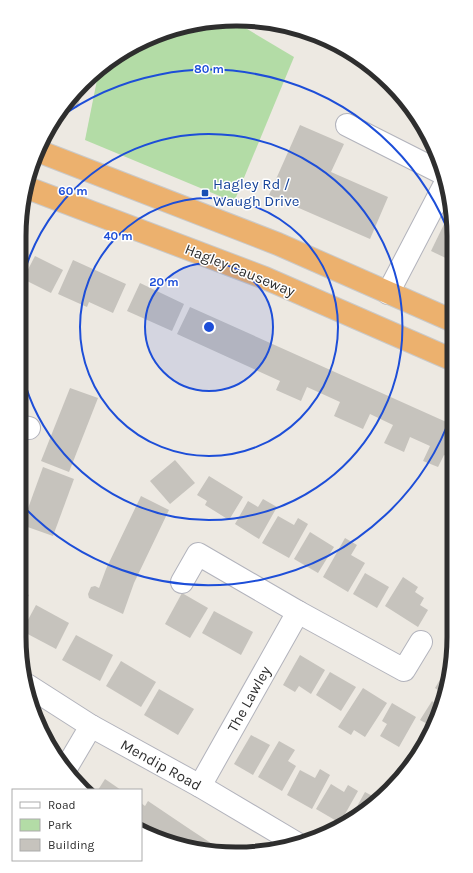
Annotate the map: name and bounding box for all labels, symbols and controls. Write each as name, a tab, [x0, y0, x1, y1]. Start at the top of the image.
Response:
text: 80 m	[194, 62, 224, 76]
place label: Hagley Rd / Waugh Drive	[213, 175, 299, 210]
text: 60 m	[58, 184, 88, 198]
marker: Hagley Rd / Waugh Drive	[200, 188, 210, 198]
text: 40 m	[103, 229, 133, 243]
street label: Hagley Causeway	[182, 240, 298, 300]
text: 20 m	[149, 275, 179, 289]
centre of rings	[202, 320, 216, 334]
street label: The Lawley	[223, 663, 275, 735]
street label: Mendip Road	[117, 735, 205, 795]
legend	[12, 789, 142, 861]
text: Road	[48, 798, 76, 812]
text: Park	[48, 818, 73, 832]
text: Building	[48, 838, 95, 852]

